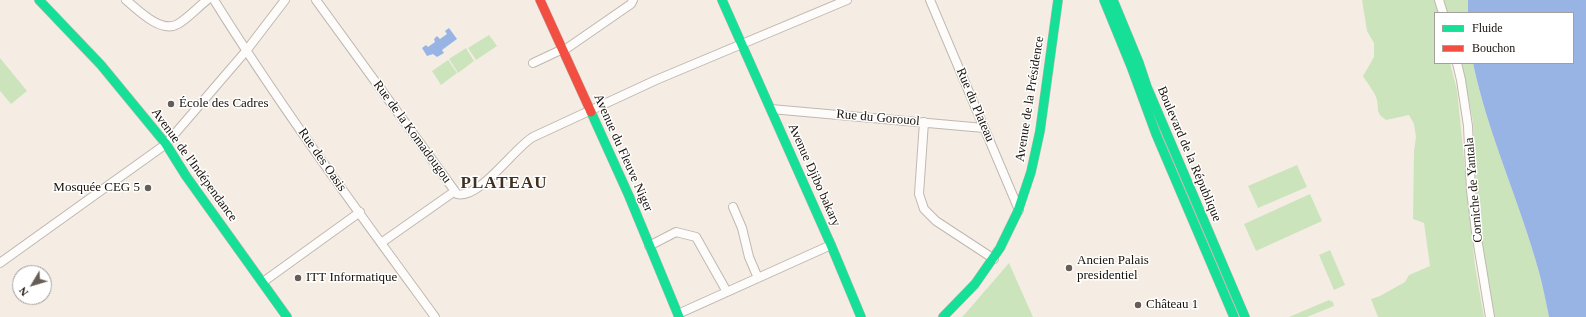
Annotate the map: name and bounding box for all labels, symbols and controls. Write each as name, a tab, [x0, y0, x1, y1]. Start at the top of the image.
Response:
legend	[1434, 12, 1574, 64]
text: Fluide	[1472, 21, 1503, 35]
street label: Avenue de la Présidence	[1012, 35, 1048, 163]
text: Bouchon	[1472, 41, 1515, 55]
street label: Rue du Plateau	[952, 66, 998, 144]
street label: Rue de la Komadougou	[370, 78, 454, 186]
street label: Boulevard de la République	[1153, 84, 1225, 224]
street label: Avenue du Fleuve Niger	[590, 92, 656, 214]
place label: École des Cadres	[179, 96, 269, 112]
marker: École des Cadres	[166, 99, 176, 109]
street label: Avenue de l'Indépendance	[148, 105, 240, 225]
street label: Rue du Gorouol	[836, 107, 920, 129]
street label: Avenue Djibo bakary	[784, 121, 844, 229]
street label: Rue des Oasis	[294, 125, 350, 195]
street label: Corniche de Yantala	[1462, 137, 1486, 243]
district label: PLATEAU	[461, 174, 547, 194]
place label: Mosquée CEG 5	[53, 180, 140, 196]
marker: Mosquée CEG 5	[143, 183, 153, 193]
place label: Ancien Palais presidentiel	[1077, 253, 1149, 284]
marker: Ancien Palais presidentiel	[1064, 263, 1074, 273]
north arrow	[12, 265, 52, 305]
place label: ITT Informatique	[306, 270, 397, 286]
marker: ITT Informatique	[293, 273, 303, 283]
text: N	[16, 285, 31, 299]
place label: Château 1	[1146, 297, 1198, 313]
marker: Château 1	[1133, 300, 1143, 310]

